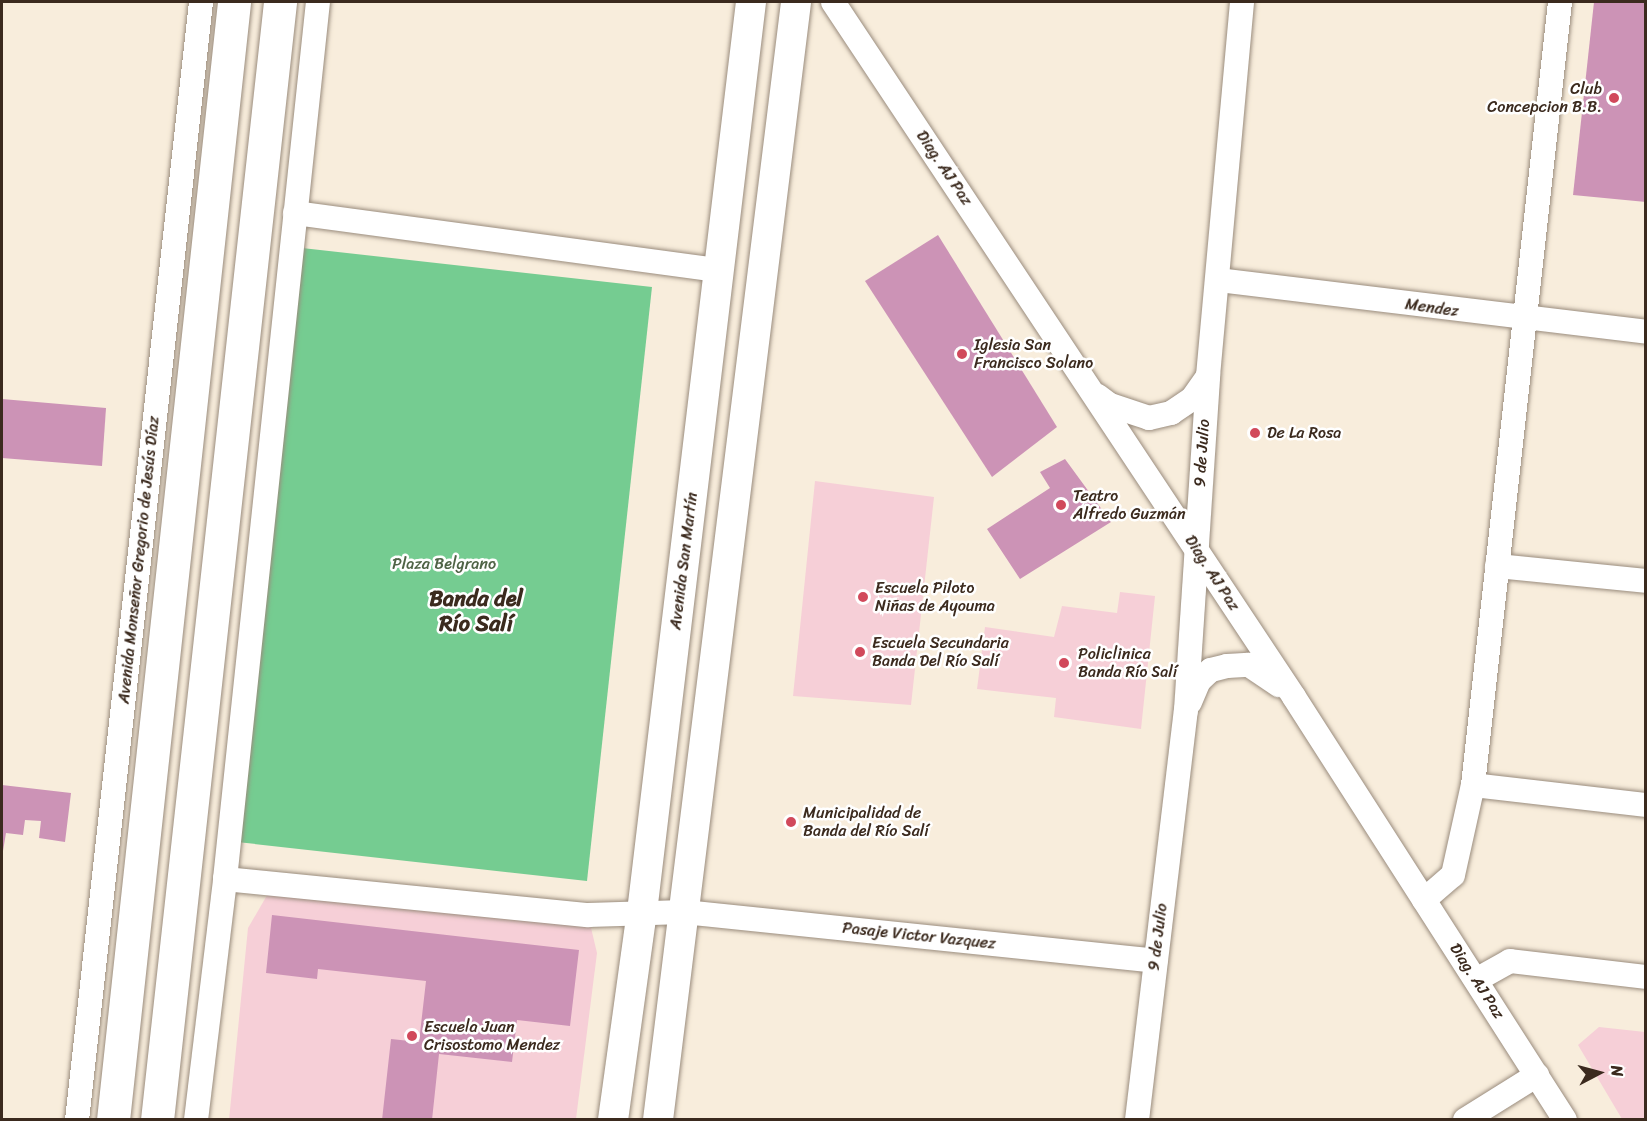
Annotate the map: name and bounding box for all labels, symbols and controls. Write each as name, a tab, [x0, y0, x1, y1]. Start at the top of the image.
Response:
place label: Club Concepcion B.B.	[1487, 79, 1602, 117]
marker: Club Concepcion B.B.	[1607, 91, 1621, 105]
street label: Diag. AJ Paz	[912, 127, 976, 209]
street label: Mendez	[1404, 295, 1460, 321]
place label: Iglesia San Francisco Solano	[974, 335, 1093, 373]
marker: Iglesia San Francisco Solano	[955, 347, 969, 361]
street label: Avenida Monseñor Gregorio de Jesús Díaz	[114, 415, 164, 705]
street label: 9 de Julio	[1190, 419, 1214, 487]
place label: De La Rosa	[1267, 423, 1342, 443]
marker: De La Rosa	[1248, 426, 1262, 440]
place label: Teatro Alfredo Guzmán	[1073, 486, 1186, 524]
street label: Avenida San Martín	[666, 491, 702, 631]
marker: Teatro Alfredo Guzmán	[1054, 498, 1068, 512]
street label: Diag. AJ Paz	[1180, 531, 1244, 615]
park label: Plaza Belgrano	[392, 554, 496, 574]
place label: Escuela Piloto Niñas de Ayouma	[875, 578, 995, 616]
district label: Banda del Río Salí	[429, 585, 523, 636]
marker: Escuela Piloto Niñas de Ayouma	[856, 590, 870, 604]
place label: Escuela Secundaria Banda Del Río Salí	[872, 633, 1009, 671]
place label: Policlinica Banda Río Salí	[1078, 644, 1179, 682]
marker: Escuela Secundaria Banda Del Río Salí	[853, 645, 867, 659]
marker: Policlinica Banda Río Salí	[1055, 654, 1073, 672]
place label: Municipalidad de Banda del Río Salí	[803, 803, 929, 841]
marker: Municipalidad de Banda del Río Salí	[784, 815, 798, 829]
street label: 9 de Julio	[1144, 902, 1172, 972]
street label: Pasaje Victor Vazquez	[842, 918, 996, 954]
street label: Diag. AJ Paz	[1445, 939, 1509, 1023]
place label: Escuela Juan Crisostomo Mendez	[424, 1017, 561, 1055]
marker: Escuela Juan Crisostomo Mendez	[405, 1029, 419, 1043]
north arrow	[1569, 1043, 1629, 1103]
text: N	[1602, 1064, 1632, 1078]

